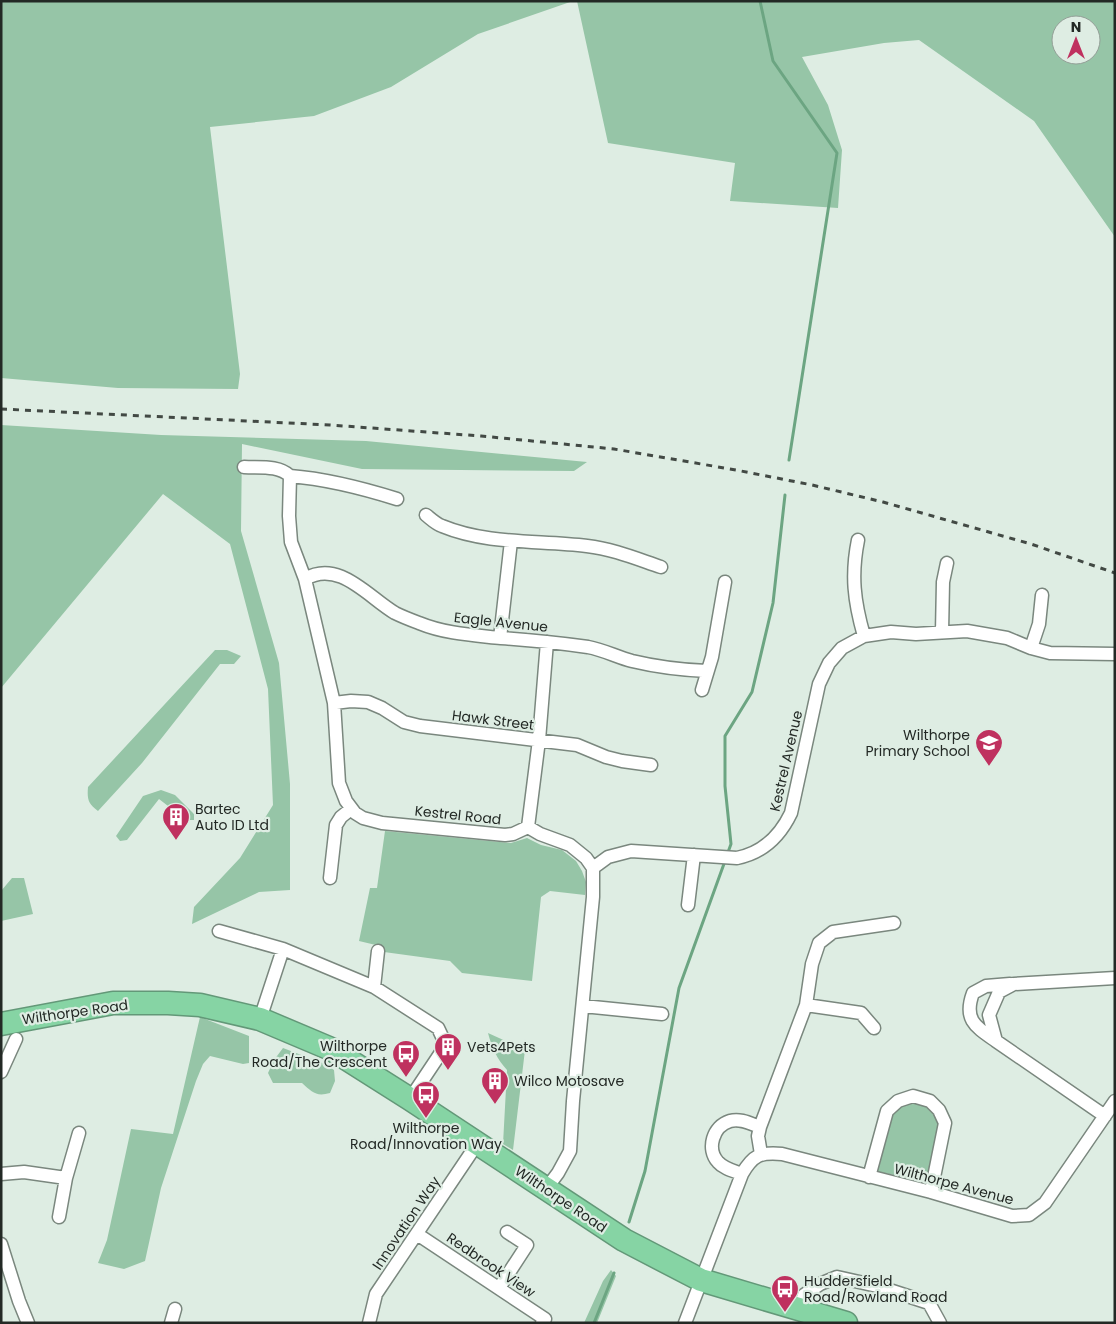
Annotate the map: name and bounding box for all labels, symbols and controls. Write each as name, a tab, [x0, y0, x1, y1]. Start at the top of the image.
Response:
north arrow	[1051, 15, 1101, 65]
text: N	[1071, 17, 1081, 37]
street label: Eagle Avenue	[453, 607, 549, 637]
street label: Hawk Street	[451, 705, 535, 735]
street label: Kestrel Avenue	[765, 708, 807, 813]
place label: Wilthorpe Primary School	[865, 725, 970, 761]
school or university icon: Wilthorpe Primary School	[974, 728, 1004, 767]
place label: Bartec Auto ID Ltd	[195, 799, 269, 835]
street label: Kestrel Road	[414, 801, 502, 829]
building icon: Bartec Auto ID Ltd	[161, 802, 191, 841]
street label: Wilthorpe Road	[21, 995, 129, 1029]
building icon: Vets4Pets	[433, 1032, 463, 1071]
place label: Wilthorpe Road/The Crescent	[252, 1036, 387, 1072]
place label: Vets4Pets	[467, 1037, 536, 1057]
bus stop icon: Wilthorpe Road/The Crescent	[391, 1039, 421, 1078]
building icon: Wilco Motosave	[480, 1066, 510, 1105]
place label: Wilco Motosave	[514, 1071, 624, 1091]
bus stop icon: Wilthorpe Road/Innovation Way	[411, 1080, 441, 1119]
place label: Wilthorpe Road/Innovation Way	[350, 1118, 502, 1154]
street label: Wilthorpe Avenue	[892, 1158, 1016, 1210]
street label: Wilthorpe Road	[511, 1161, 611, 1237]
street label: Innovation Way	[367, 1172, 445, 1274]
street label: Redbrook View	[443, 1228, 540, 1302]
place label: Huddersfield Road/Rowland Road	[804, 1271, 948, 1307]
bus stop icon: Huddersfield Road/Rowland Road	[770, 1274, 800, 1313]

